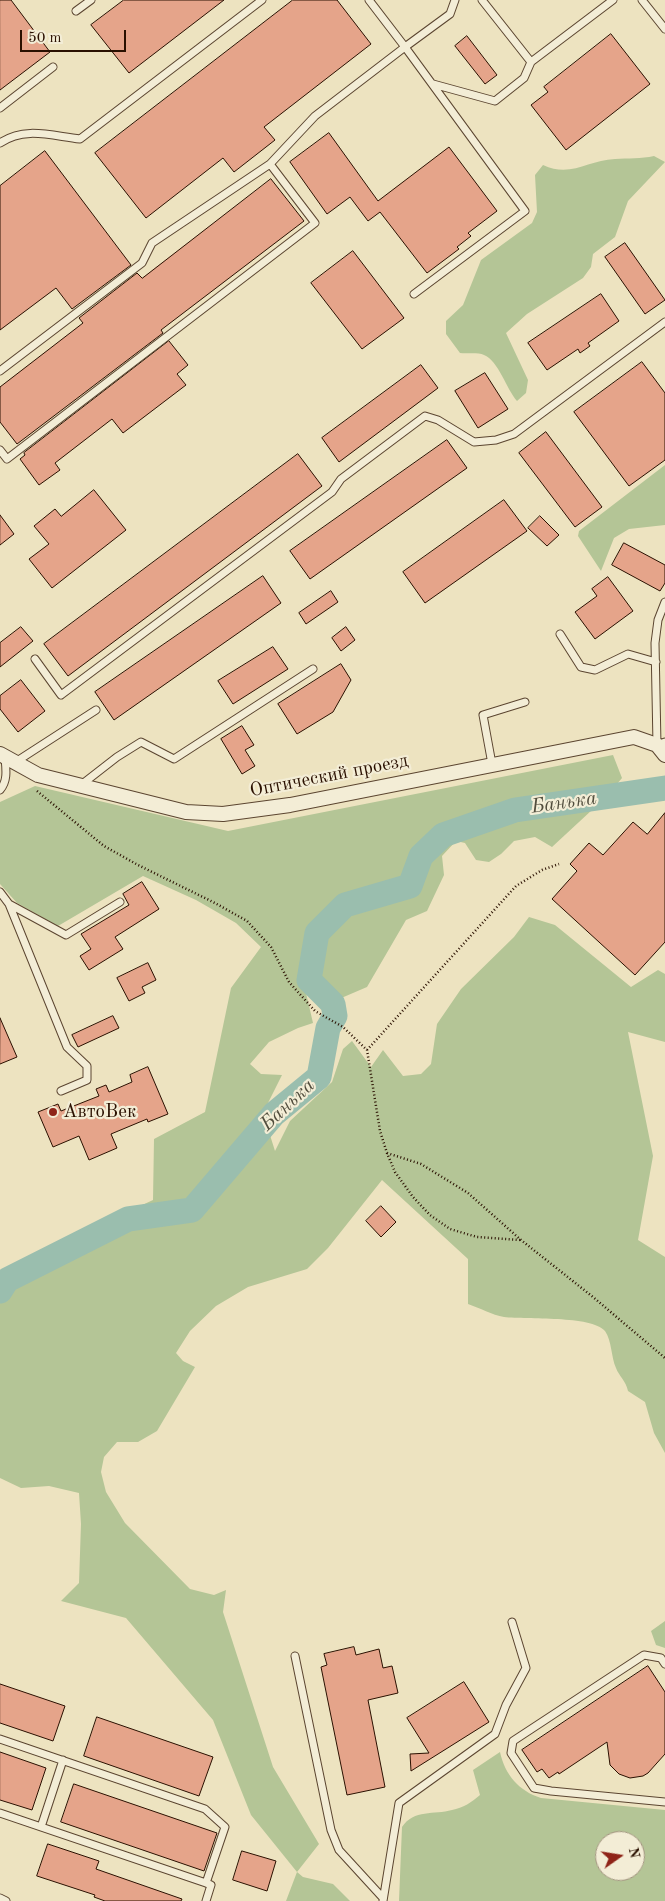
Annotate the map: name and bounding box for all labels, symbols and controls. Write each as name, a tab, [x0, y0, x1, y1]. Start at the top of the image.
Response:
scale bar	[22, 20, 129, 52]
text: 50 m	[28, 31, 62, 46]
street label: Оптический проезд	[248, 749, 410, 803]
water label: Банька	[530, 787, 598, 819]
water label: Банька	[256, 1074, 320, 1136]
place label: АвтоВек	[63, 1101, 136, 1123]
marker: АвтоВек	[47, 1106, 59, 1118]
north arrow	[595, 1831, 645, 1881]
text: N	[626, 1846, 642, 1860]

